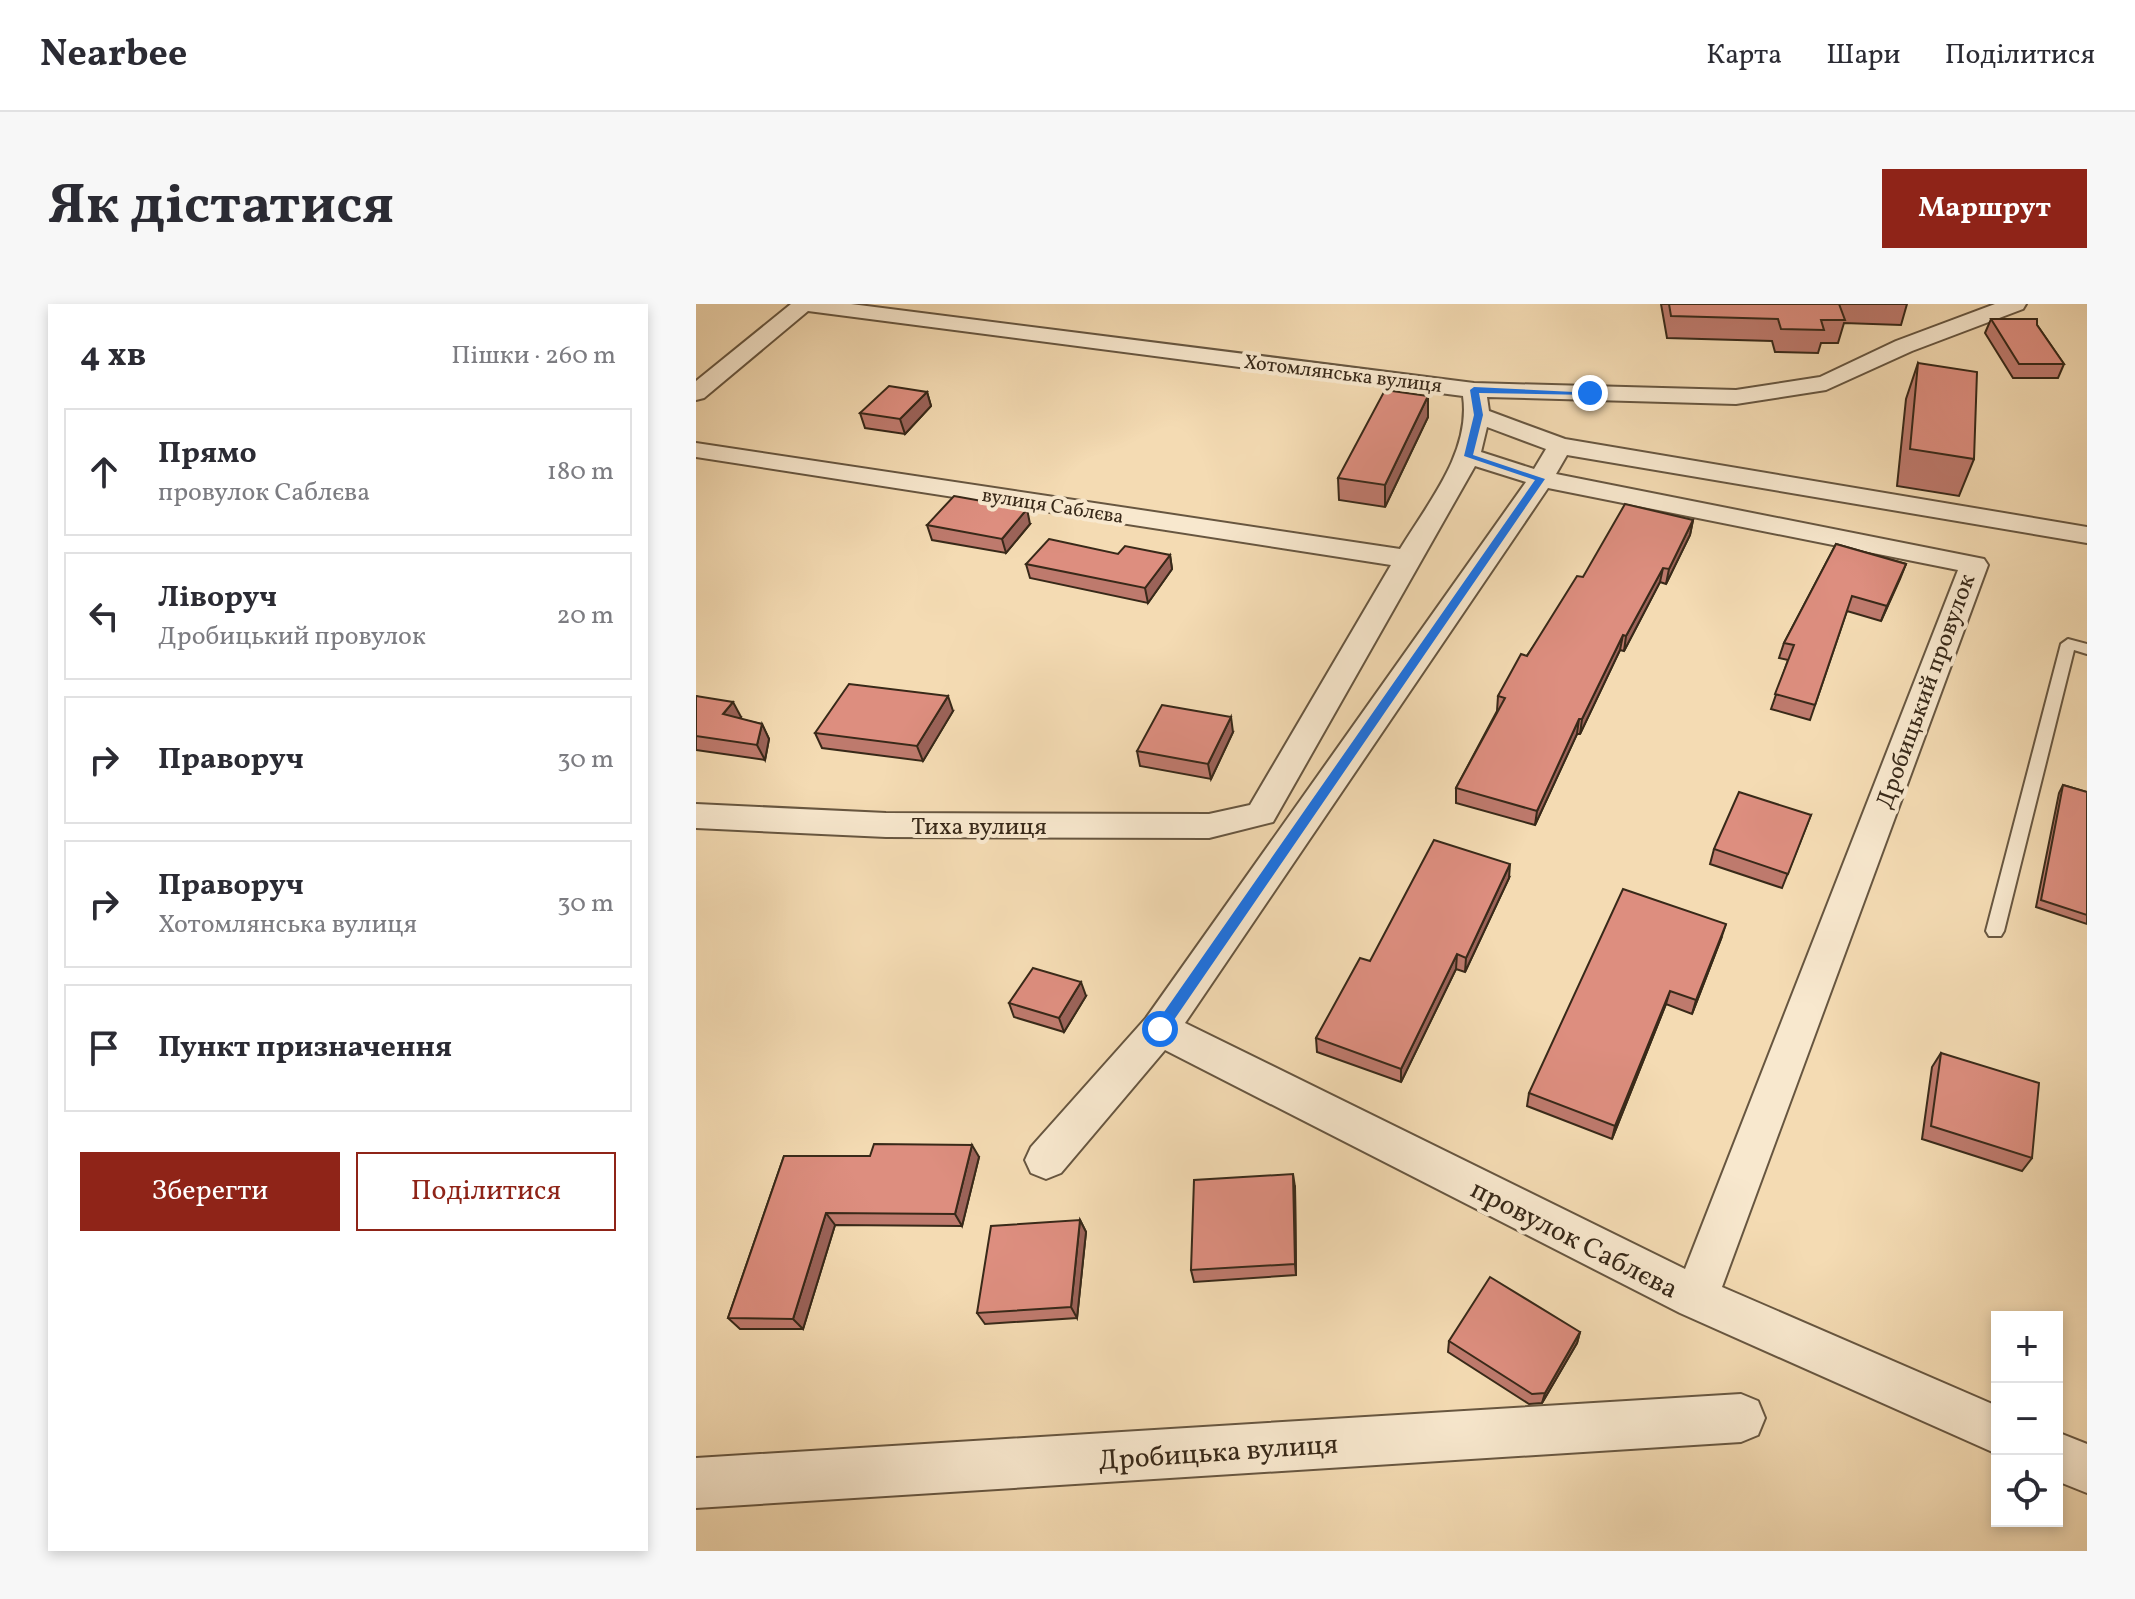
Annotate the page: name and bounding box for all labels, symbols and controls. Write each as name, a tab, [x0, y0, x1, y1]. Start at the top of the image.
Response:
text: Nearbee	[40, 29, 187, 82]
text: Карта	[1706, 36, 1782, 75]
text: Шари	[1826, 36, 1901, 75]
text: Поділитися	[1945, 36, 2095, 75]
text: Як дістатися	[48, 169, 394, 247]
button: Маршрут	[1882, 169, 2087, 248]
text: 4 хв	[80, 333, 146, 380]
text: Пішки · 260 m	[451, 338, 616, 374]
street label: Хотомлянська вулиця	[1242, 349, 1443, 401]
route end	[1572, 375, 1608, 411]
text: Прямо	[158, 433, 257, 475]
icon: ahead	[82, 450, 126, 494]
text: 180 m	[547, 454, 614, 490]
text: провулок Саблєва	[158, 475, 370, 511]
street label: вулиця Саблєва	[980, 482, 1126, 532]
street label: Дробицький провулок	[1869, 570, 1985, 814]
text: Ліворуч	[158, 577, 277, 619]
icon: left	[82, 594, 126, 638]
text: 20 m	[556, 598, 614, 634]
text: Дробицький провулок	[158, 619, 426, 655]
icon: right	[82, 738, 126, 782]
text: Праворуч	[158, 739, 304, 781]
text: 30 m	[557, 742, 614, 778]
street label: Тиха вулиця	[911, 811, 1047, 845]
text: Праворуч	[158, 865, 304, 907]
icon: right	[82, 882, 126, 926]
text: 30 m	[557, 886, 614, 922]
text: Хотомлянська вулиця	[158, 907, 417, 943]
route start	[1142, 1011, 1178, 1047]
icon: arrive	[82, 1026, 126, 1070]
text: Пункт призначення	[158, 1027, 452, 1069]
button: Зберегти	[80, 1152, 340, 1231]
button: Поділитися	[356, 1152, 616, 1231]
street label: провулок Саблєва	[1463, 1171, 1685, 1309]
map controls	[1991, 1311, 2063, 1527]
button: +	[1991, 1311, 2063, 1383]
button: −	[1991, 1383, 2063, 1455]
street label: Дробицька вулиця	[1097, 1426, 1339, 1481]
button: locate	[1991, 1455, 2063, 1527]

